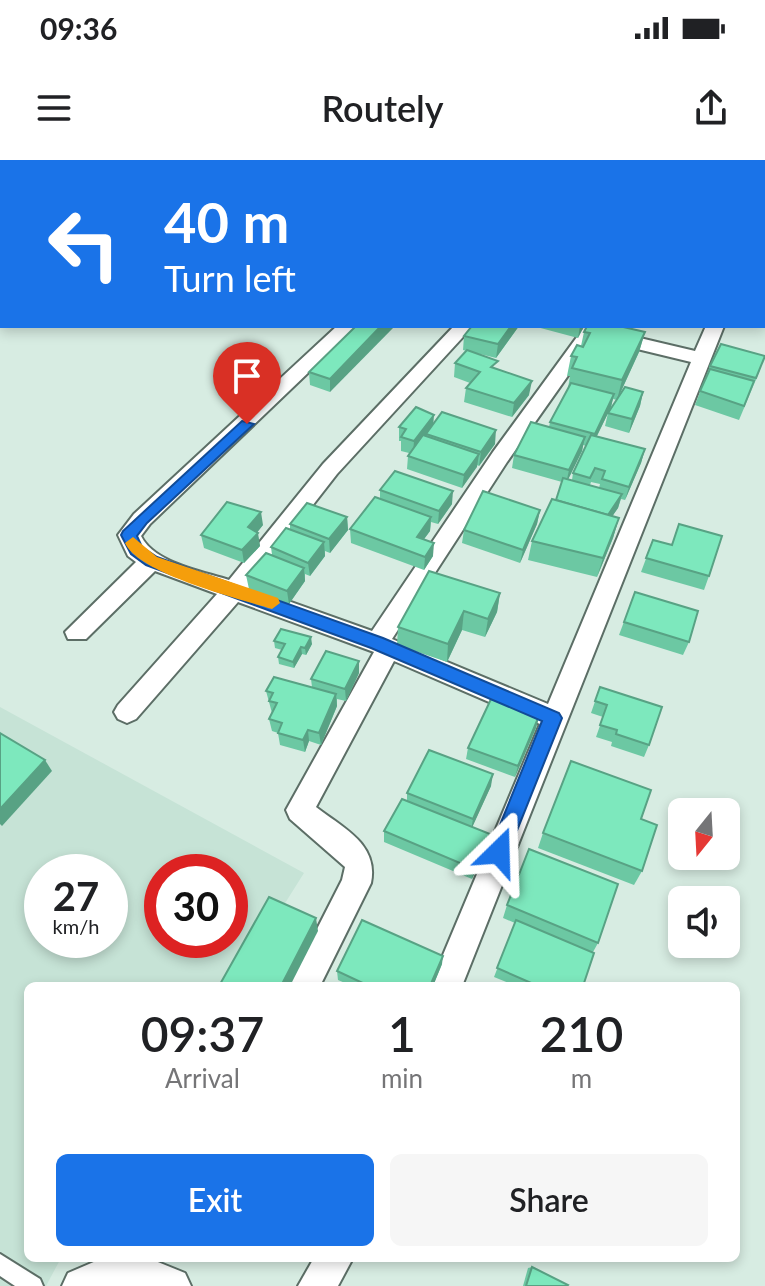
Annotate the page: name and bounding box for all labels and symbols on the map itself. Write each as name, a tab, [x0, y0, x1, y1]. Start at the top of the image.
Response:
pin	[213, 342, 281, 424]
north arrow	[668, 798, 740, 870]
position arrow	[457, 810, 541, 894]
speed limit sign: 30	[144, 854, 248, 958]

